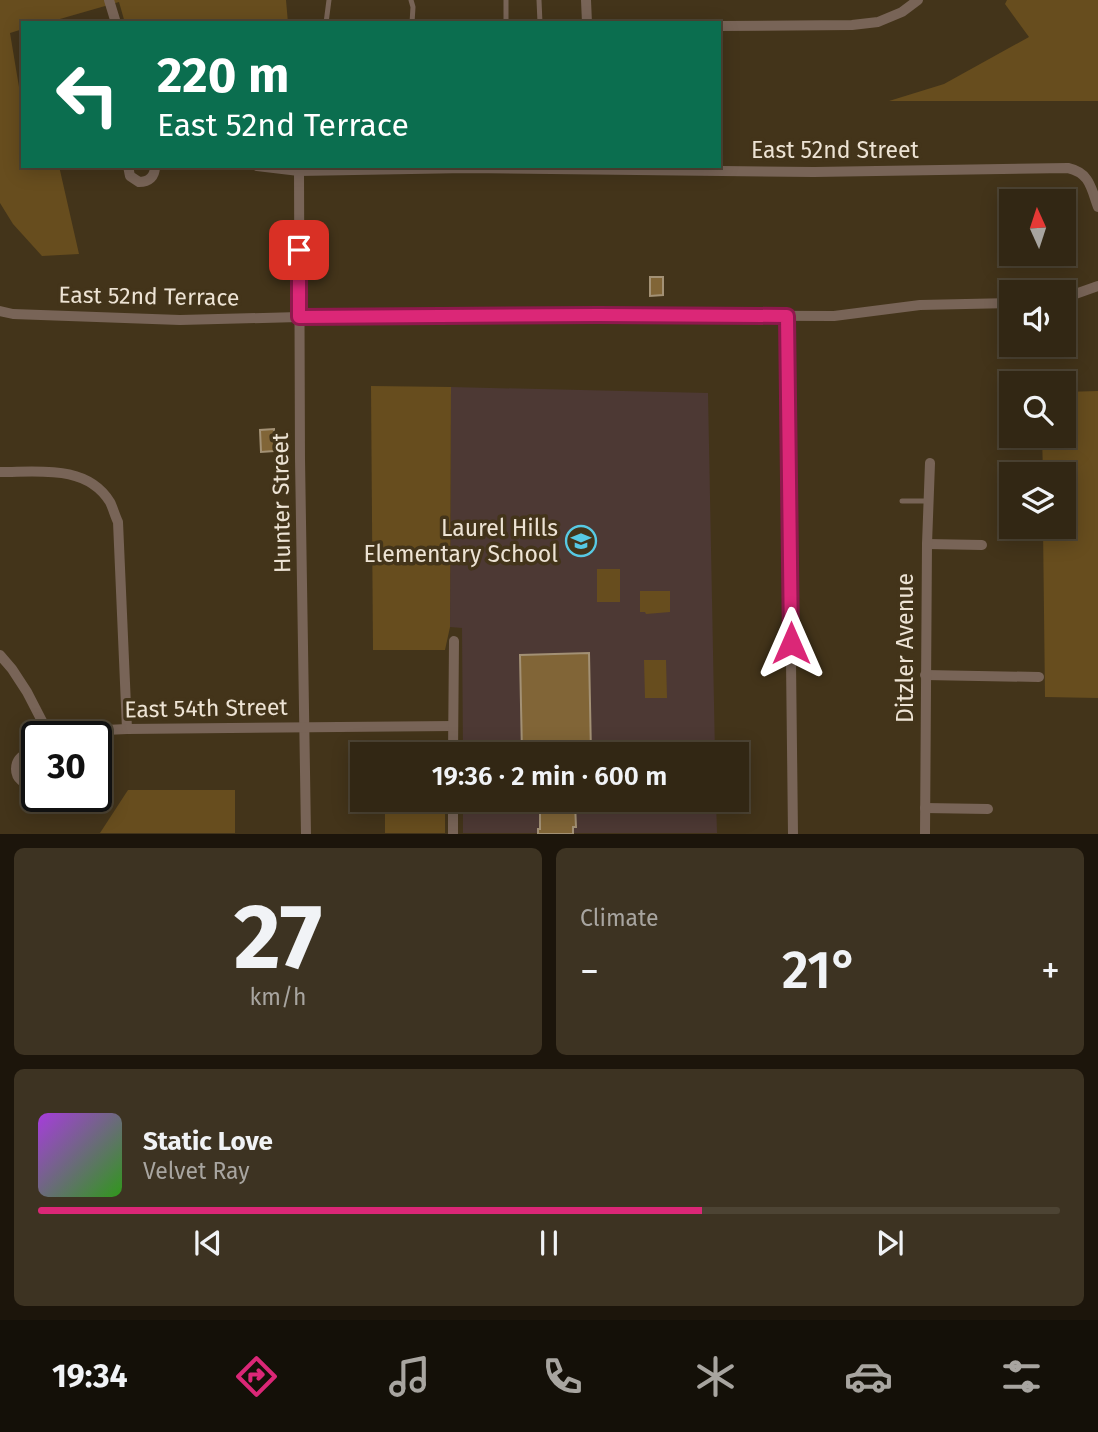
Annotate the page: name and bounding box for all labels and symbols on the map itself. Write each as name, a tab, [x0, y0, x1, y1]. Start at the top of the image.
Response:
street label: East 52nd Street	[751, 136, 920, 164]
north arrow	[999, 189, 1076, 266]
pin	[269, 220, 329, 280]
street label: East 52nd Terrace	[58, 280, 240, 312]
street label: Hunter Street	[266, 432, 296, 573]
place label: Laurel Hills Elementary School	[363, 514, 558, 568]
school or university icon: Laurel Hills Elementary School	[564, 524, 598, 558]
street label: Ditzler Avenue	[891, 573, 919, 723]
position arrow	[754, 606, 828, 680]
street label: East 54th Street	[124, 693, 289, 723]
speed limit sign: 30	[21, 721, 112, 812]

